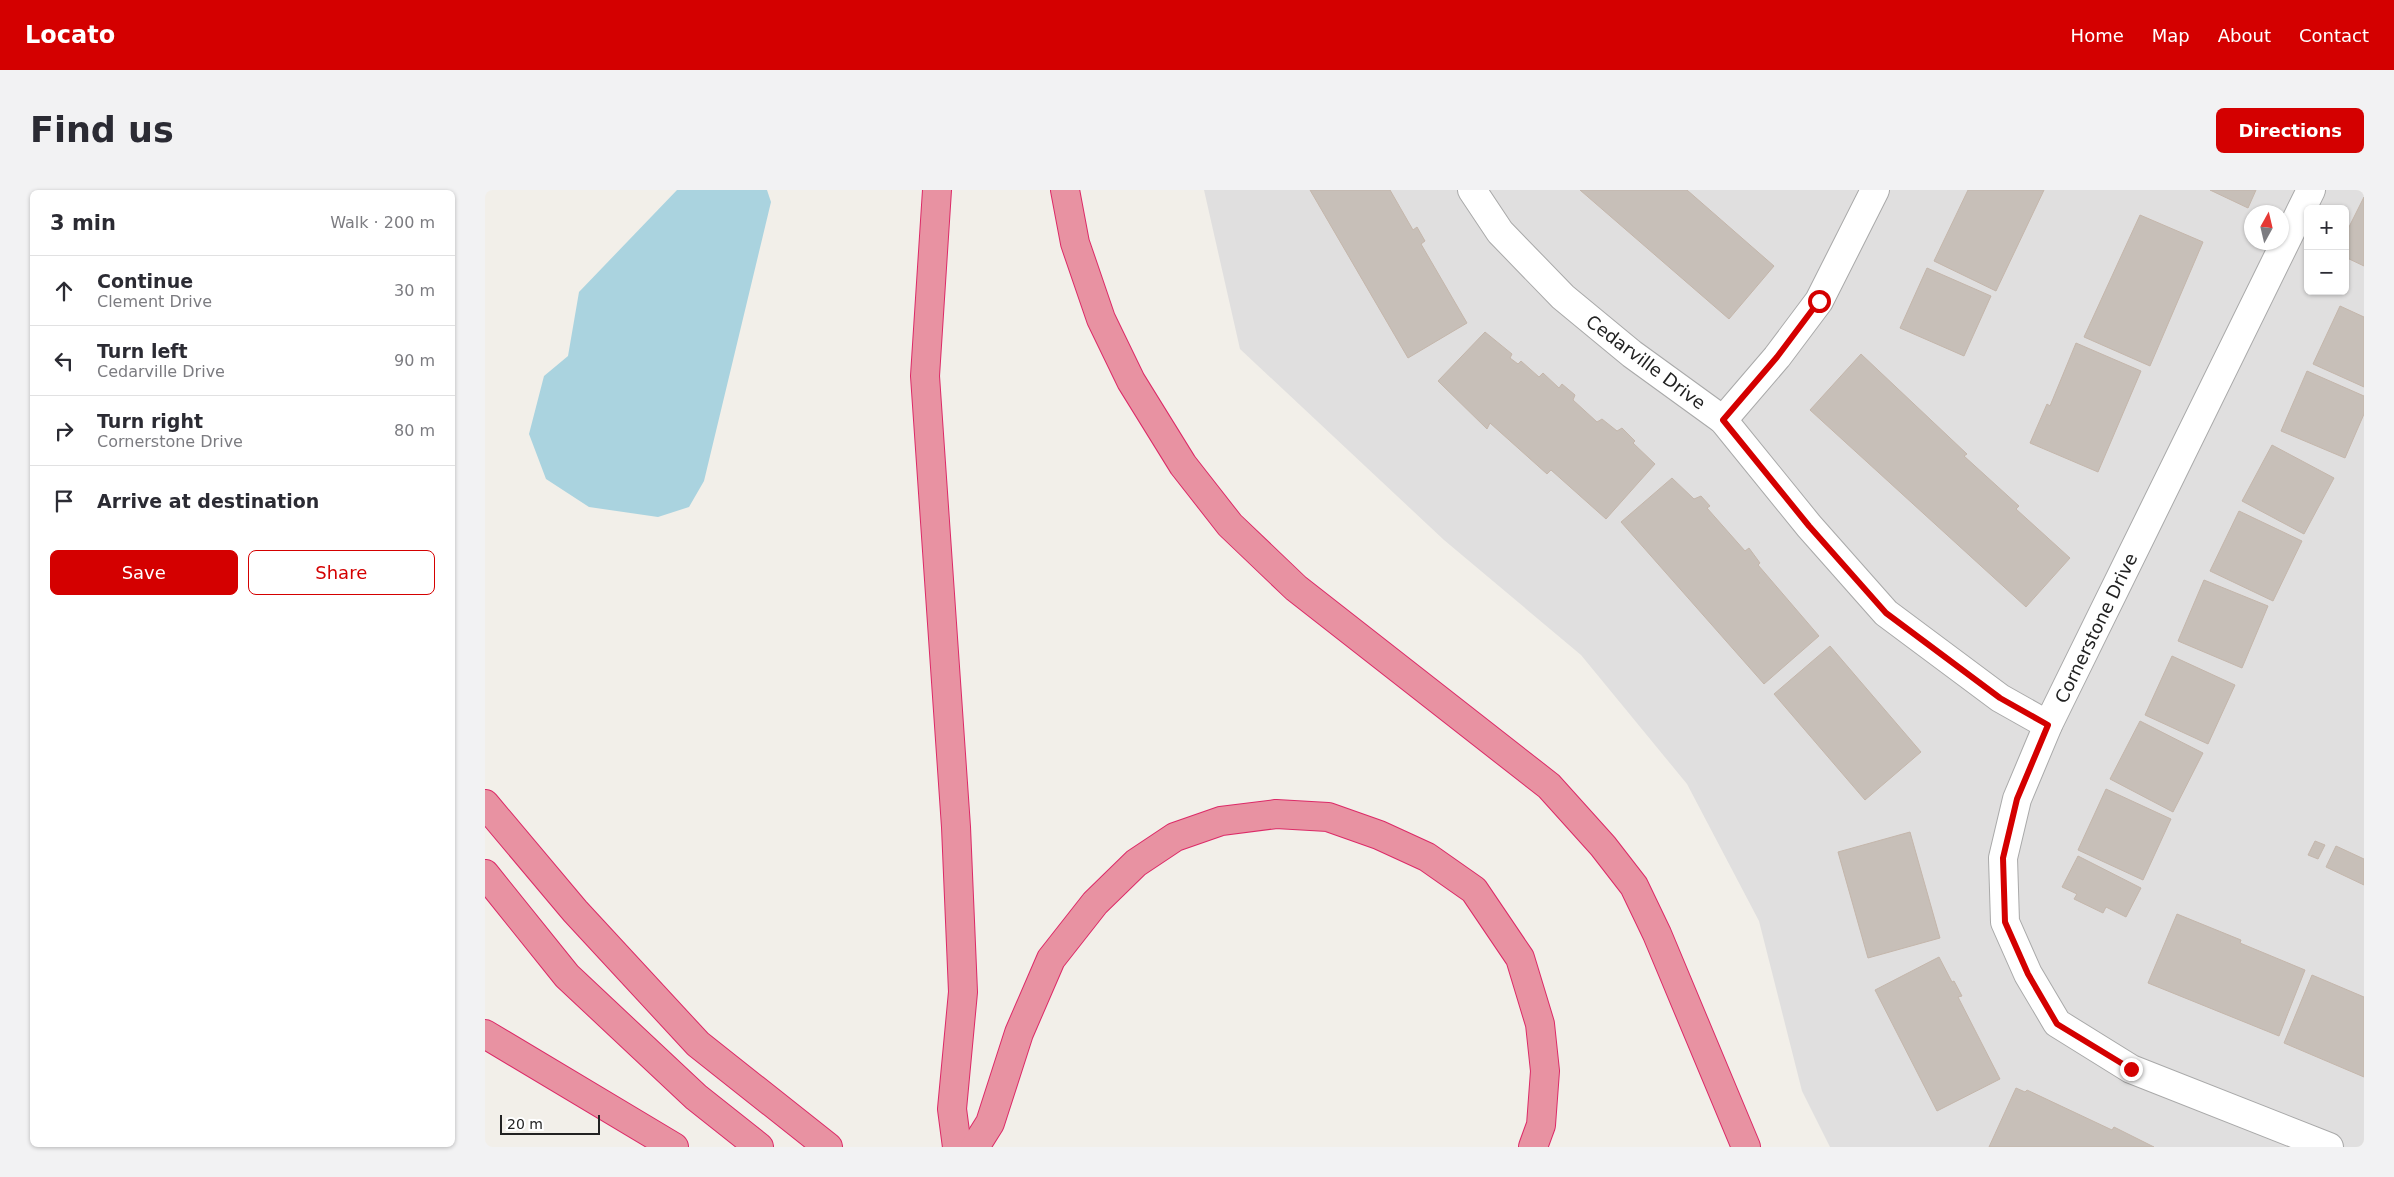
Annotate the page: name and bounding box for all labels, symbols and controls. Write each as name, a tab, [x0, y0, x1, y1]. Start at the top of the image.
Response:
text: Locato	[25, 21, 115, 49]
text: Home	[2071, 25, 2124, 46]
text: Map	[2152, 25, 2190, 46]
text: About	[2218, 25, 2271, 46]
text: Contact	[2299, 25, 2369, 46]
button: Directions	[2216, 108, 2364, 153]
text: Find us	[30, 110, 174, 150]
north arrow	[2244, 205, 2289, 250]
map controls	[2304, 205, 2349, 295]
button: +	[2304, 205, 2349, 250]
text: 3 min	[50, 211, 116, 235]
text: Walk · 200 m	[330, 213, 435, 232]
button: −	[2304, 250, 2349, 295]
text: Continue	[97, 270, 193, 292]
icon: ahead	[50, 277, 78, 305]
text: 30 m	[394, 281, 435, 300]
route start	[1808, 290, 1831, 313]
text: Clement Drive	[97, 292, 212, 311]
street label: Cedarville Drive	[1582, 310, 1710, 414]
text: Turn left	[97, 340, 188, 362]
icon: left	[50, 347, 78, 375]
text: 90 m	[394, 351, 435, 370]
text: Cedarville Drive	[97, 362, 225, 381]
text: Turn right	[97, 410, 203, 432]
icon: right	[50, 417, 78, 445]
text: 80 m	[394, 421, 435, 440]
text: Cornerstone Drive	[97, 432, 243, 451]
icon: arrive	[50, 487, 78, 515]
text: Arrive at destination	[97, 490, 319, 512]
button: Save	[50, 550, 238, 595]
button: Share	[248, 550, 435, 595]
street label: Cornerstone Drive	[2051, 550, 2141, 706]
route end	[2120, 1058, 2143, 1081]
scale bar	[500, 1112, 600, 1135]
text: 20 m	[507, 1116, 543, 1132]

